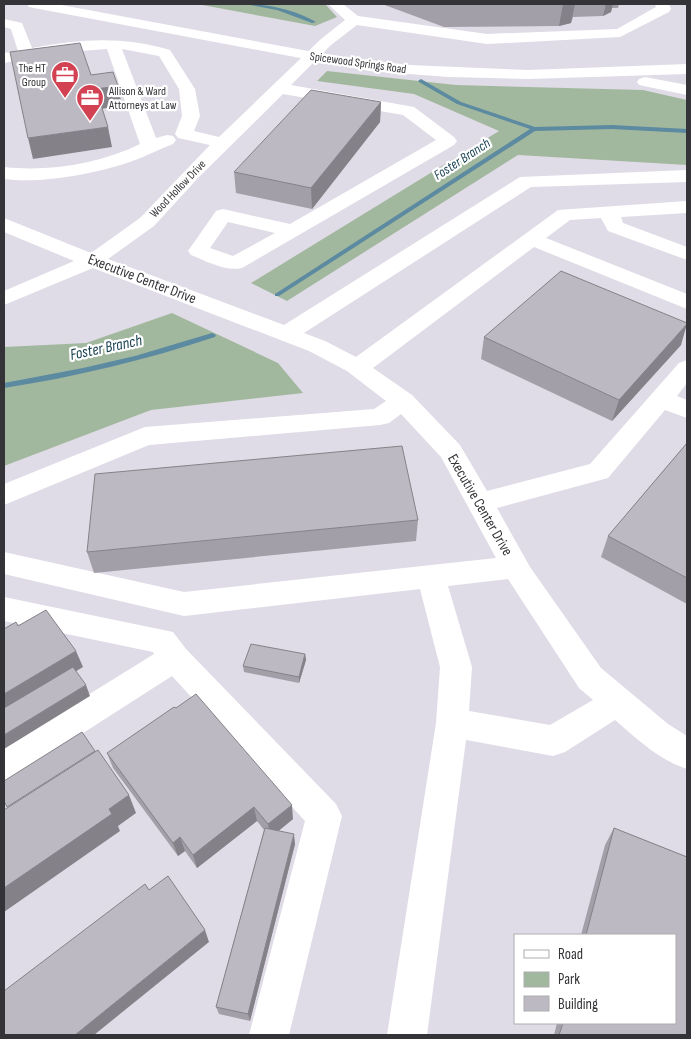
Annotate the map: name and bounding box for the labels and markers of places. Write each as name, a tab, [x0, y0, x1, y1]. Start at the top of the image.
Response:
office icon: The HT Group	[50, 60, 80, 99]
place label: The HT Group	[18, 61, 46, 90]
office icon: Allison & Ward Attorneys at Law	[75, 83, 105, 122]
place label: Allison & Ward Attorneys at Law	[108, 84, 177, 113]

